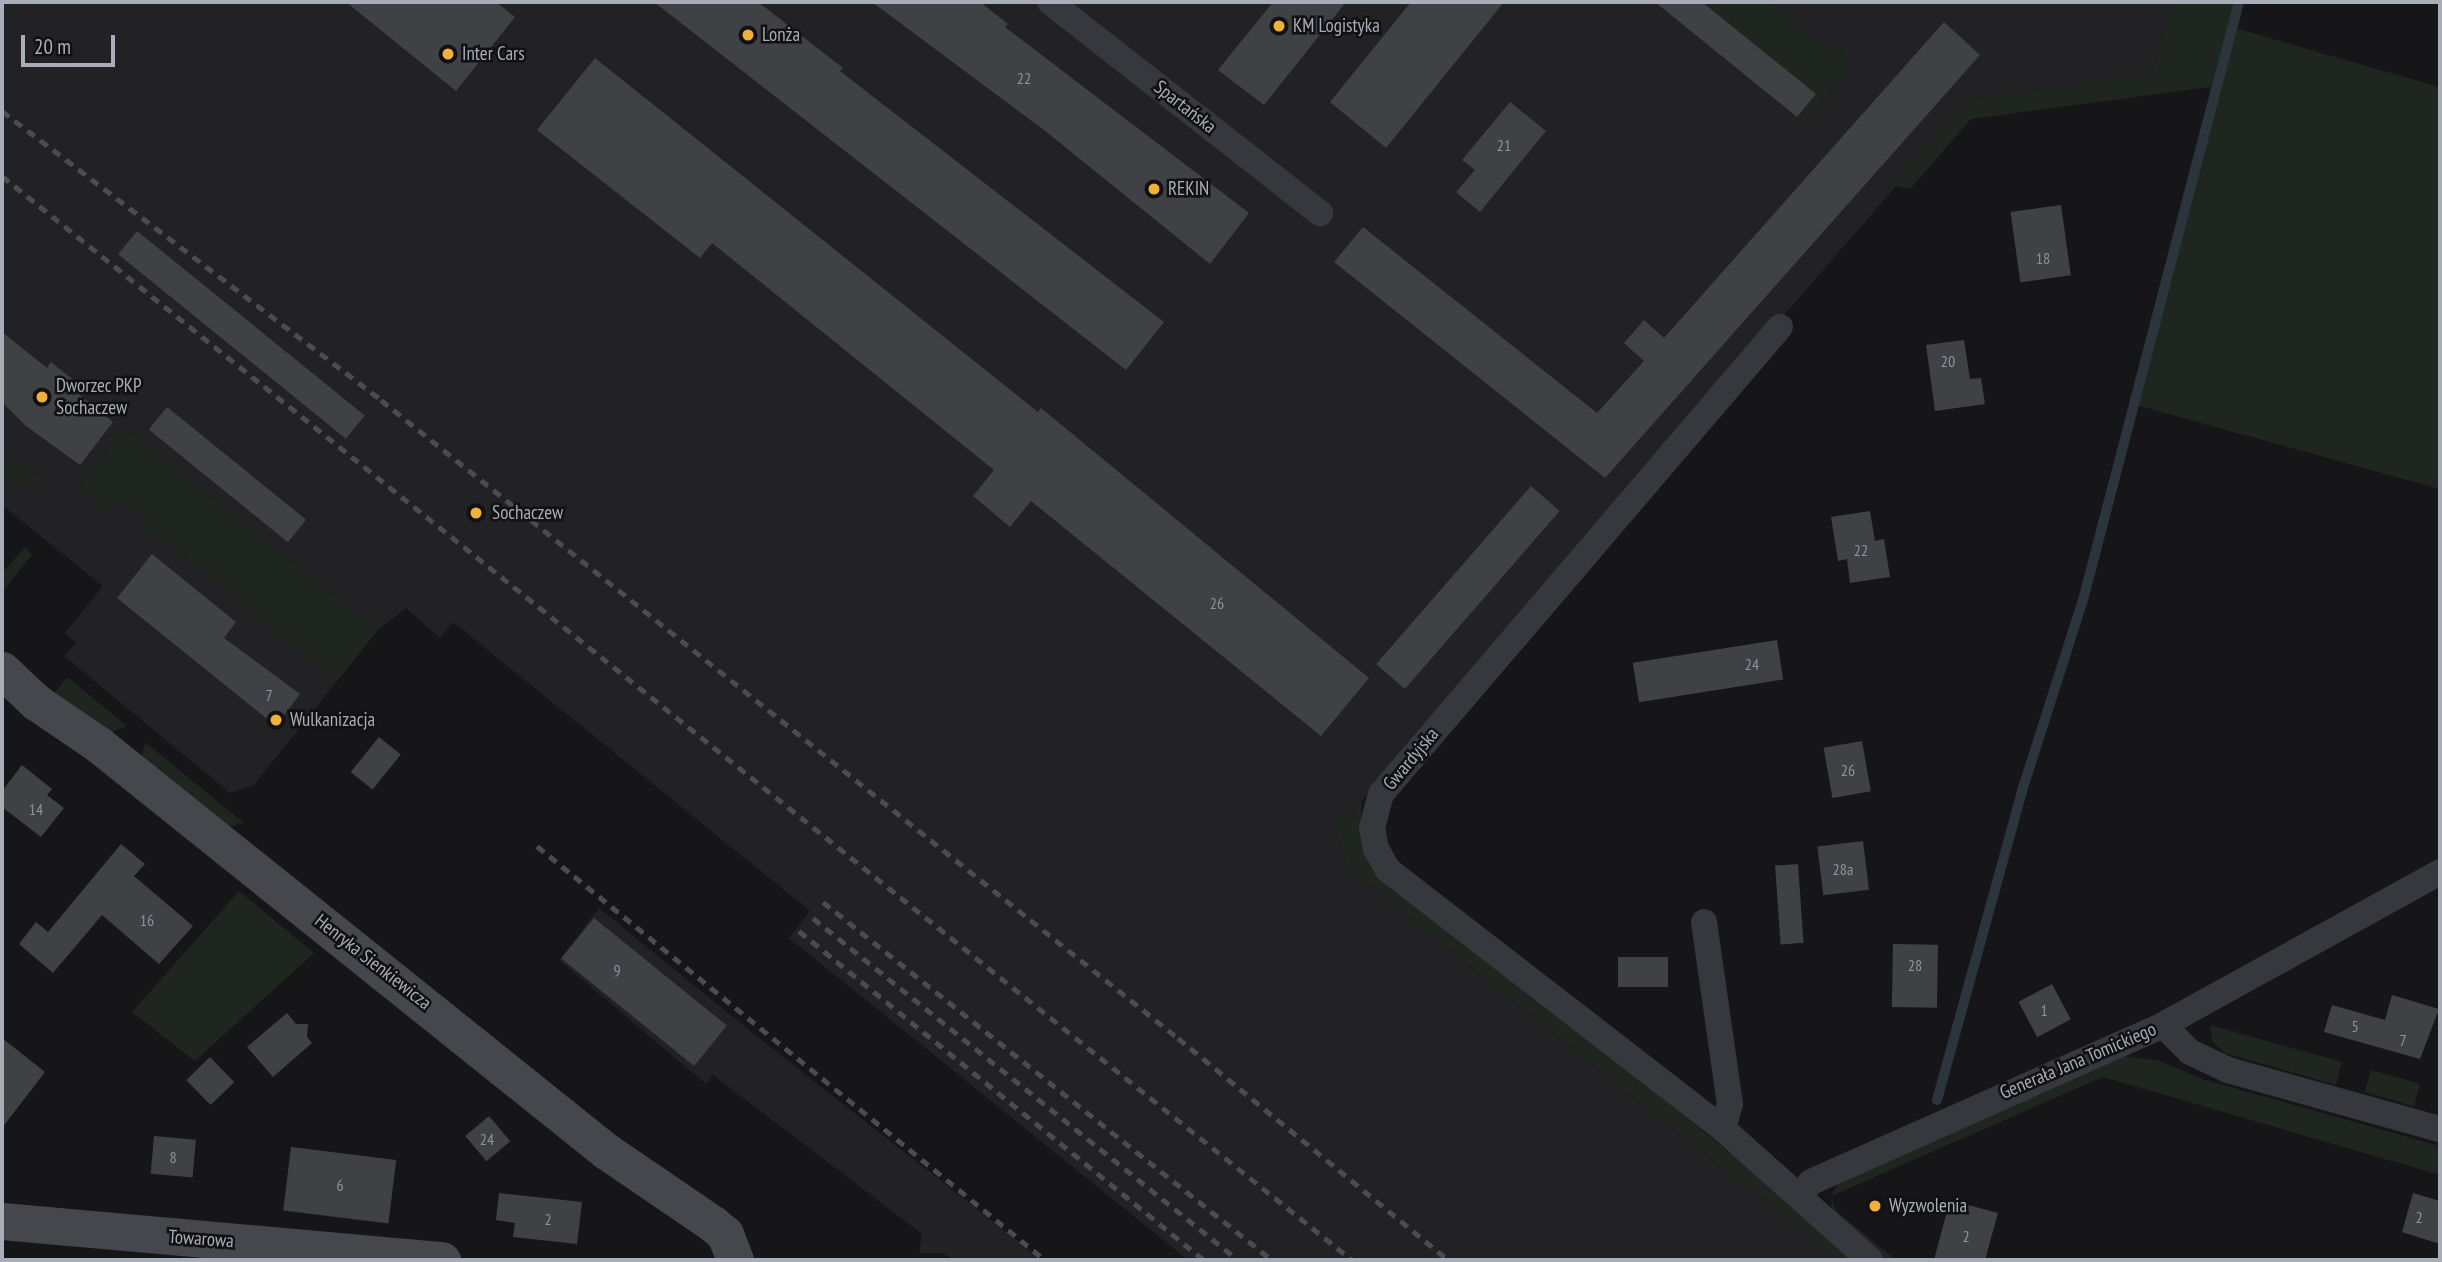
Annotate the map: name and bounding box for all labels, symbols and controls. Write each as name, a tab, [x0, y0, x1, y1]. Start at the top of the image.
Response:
place label: KM Logistyka	[1293, 15, 1380, 37]
marker: KM Logistyka	[1271, 18, 1287, 34]
scale bar	[24, 21, 119, 65]
place label: Lonża	[762, 24, 800, 46]
marker: Lonża	[740, 27, 756, 43]
text: 20 m	[34, 33, 71, 60]
place label: Inter Cars	[462, 43, 525, 65]
marker: Inter Cars	[440, 46, 456, 62]
house number: 22	[1017, 68, 1031, 88]
street label: Spartańska	[1150, 76, 1220, 138]
house number: 21	[1497, 135, 1511, 155]
place label: REKIN	[1168, 178, 1209, 200]
marker: REKIN	[1146, 181, 1162, 197]
house number: 18	[2036, 248, 2050, 268]
house number: 20	[1941, 351, 1955, 371]
place label: Dworzec PKP Sochaczew	[56, 375, 142, 419]
marker: Dworzec PKP Sochaczew	[34, 389, 50, 405]
place label: Sochaczew	[492, 502, 563, 524]
marker: Sochaczew	[466, 503, 486, 523]
house number: 22	[1854, 540, 1868, 560]
house number: 26	[1210, 593, 1224, 613]
house number: 24	[1745, 654, 1759, 674]
house number: 7	[265, 685, 273, 705]
place label: Wulkanizacja	[290, 709, 375, 731]
marker: Wulkanizacja	[268, 712, 284, 728]
street label: Gwardyjska	[1378, 723, 1444, 795]
house number: 26	[1841, 760, 1855, 780]
house number: 14	[29, 799, 43, 819]
house number: 28a	[1833, 859, 1853, 879]
street label: Henryka Sienkiewicza	[310, 909, 436, 1015]
house number: 16	[140, 910, 154, 930]
house number: 28	[1908, 955, 1922, 975]
house number: 9	[613, 960, 621, 980]
house number: 1	[2040, 1000, 2048, 1020]
house number: 5	[2351, 1016, 2359, 1036]
street label: Generała Jana Tomickiego	[1996, 1018, 2160, 1104]
house number: 7	[2399, 1030, 2407, 1050]
house number: 24	[480, 1129, 494, 1149]
house number: 8	[169, 1147, 177, 1167]
house number: 6	[336, 1175, 344, 1195]
place label: Wyzwolenia	[1889, 1195, 1967, 1217]
marker: Wyzwolenia	[1867, 1198, 1883, 1214]
house number: 2	[2415, 1207, 2423, 1227]
house number: 2	[544, 1209, 552, 1229]
street label: Towarowa	[168, 1225, 234, 1253]
house number: 2	[1962, 1226, 1970, 1246]

